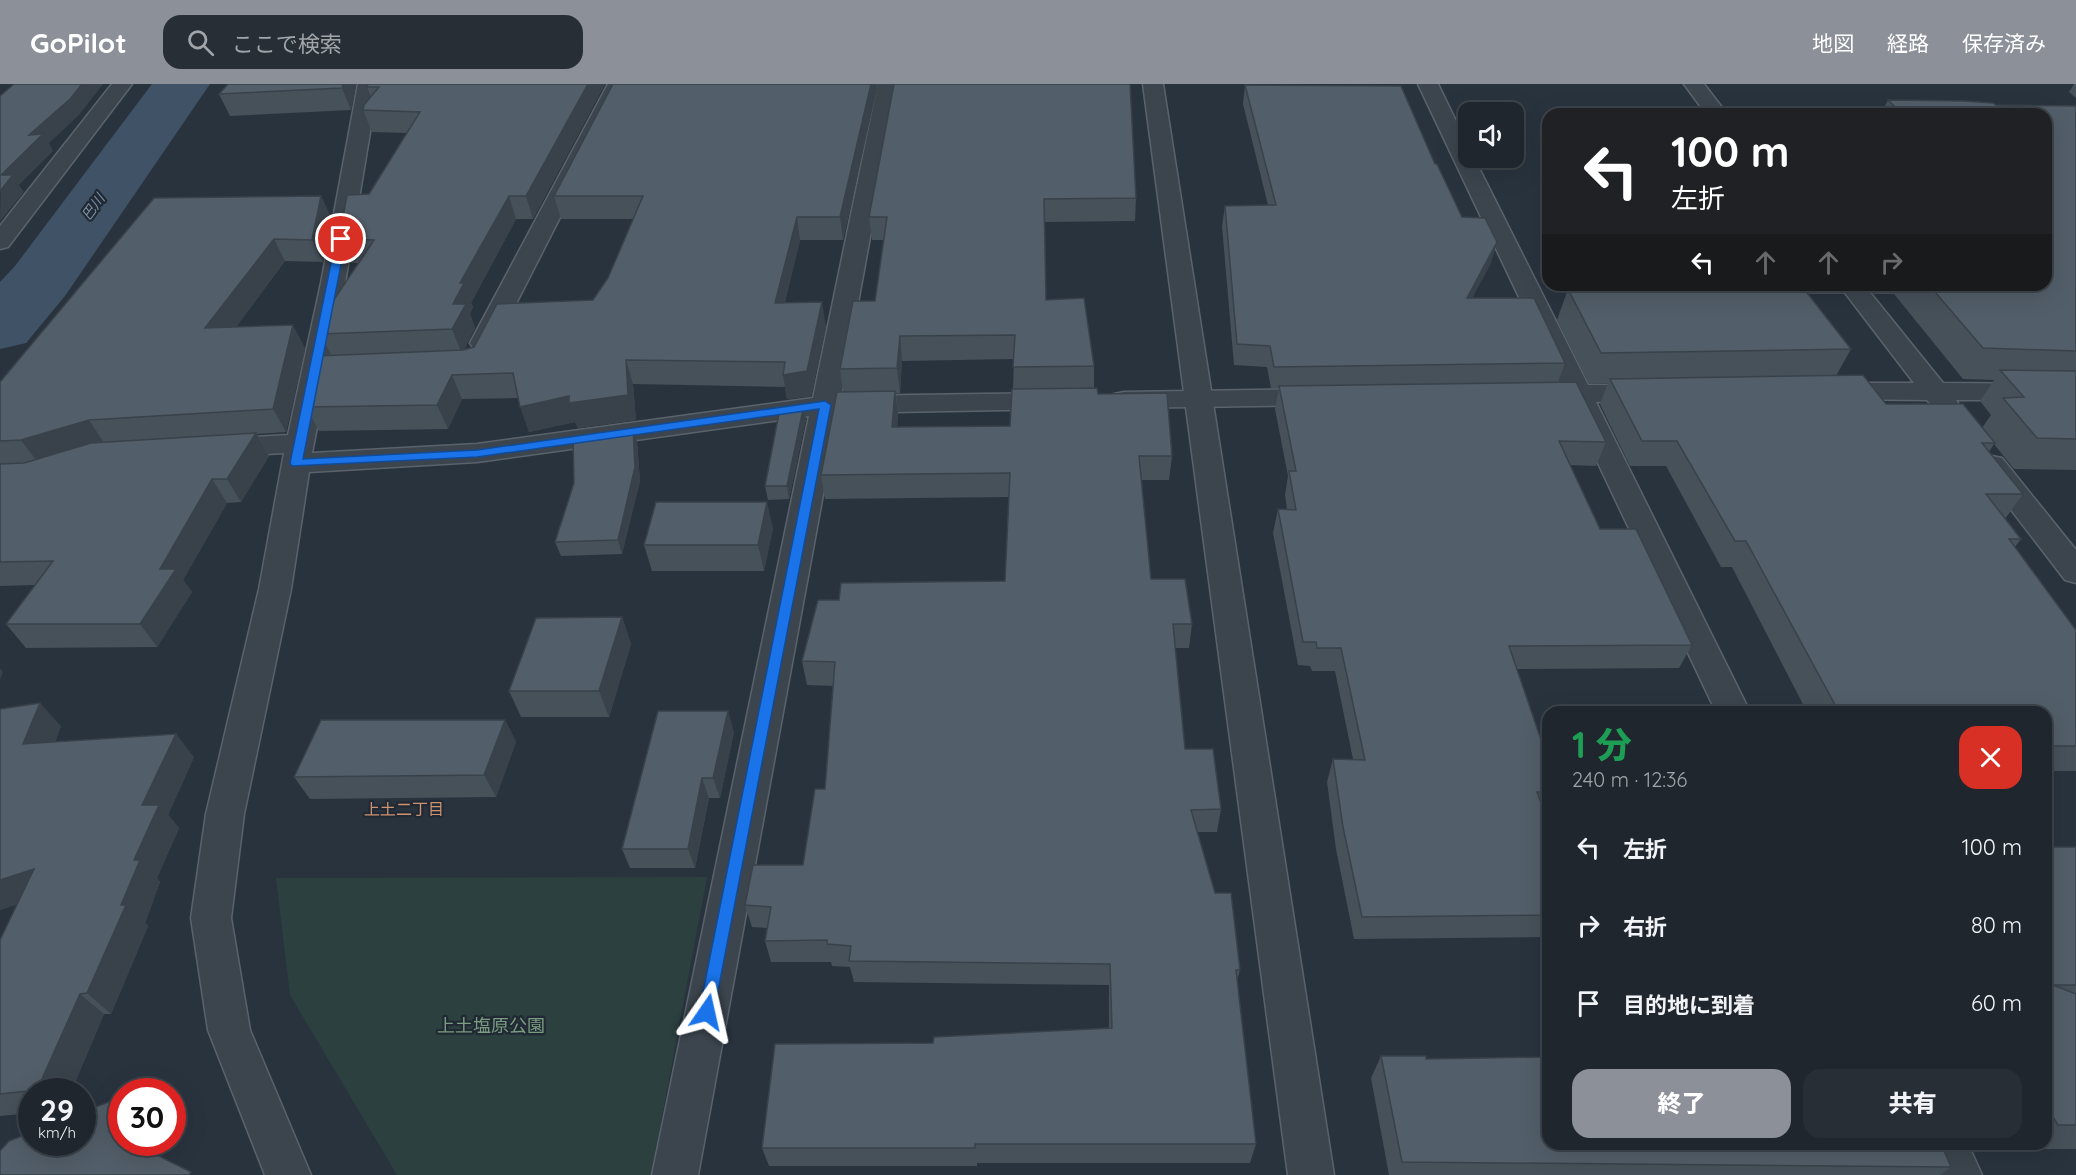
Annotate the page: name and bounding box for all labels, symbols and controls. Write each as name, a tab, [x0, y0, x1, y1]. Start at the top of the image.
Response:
search box	[163, 15, 583, 69]
text: GoPilot	[30, 25, 127, 60]
icon: search	[184, 26, 217, 59]
text: ここで検索	[232, 30, 342, 58]
text: 地図	[1812, 30, 1854, 56]
text: 経路	[1887, 30, 1929, 56]
text: 保存済み	[1962, 30, 2046, 56]
map controls	[1458, 102, 1524, 168]
button: sound	[1458, 102, 1524, 168]
text: 100 m	[1671, 125, 1789, 178]
icon: left	[1572, 132, 1650, 210]
text: 左折	[1671, 181, 1725, 215]
water label: 巴川	[77, 189, 110, 224]
pin	[315, 213, 366, 264]
icon: arrive	[324, 222, 357, 255]
icon: left	[1686, 246, 1719, 279]
icon: ahead	[1749, 246, 1782, 279]
icon: ahead	[1812, 246, 1845, 279]
icon: right	[1875, 246, 1908, 279]
text: 1 分	[1572, 722, 1632, 767]
button: close	[1959, 726, 2022, 789]
text: 240 m · 12:36	[1572, 767, 1687, 792]
district label: 上土二丁目	[364, 799, 444, 819]
icon: left	[1572, 831, 1605, 864]
text: 100 m	[1962, 833, 2022, 861]
text: 左折	[1623, 835, 1667, 863]
icon: right	[1572, 909, 1605, 942]
text: 80 m	[1971, 911, 2022, 939]
text: 右折	[1623, 913, 1667, 941]
position arrow	[675, 980, 739, 1044]
icon: arrive	[1572, 987, 1605, 1020]
text: 60 m	[1971, 989, 2022, 1017]
text: 目的地に到着	[1623, 991, 1755, 1019]
park label: 上土塩原公園	[437, 1014, 545, 1037]
button: 終了	[1572, 1069, 1791, 1138]
button: 共有	[1803, 1069, 2022, 1138]
speed limit sign: 30	[108, 1078, 186, 1156]
text: 29	[40, 1091, 74, 1129]
text: km/h	[38, 1123, 76, 1142]

